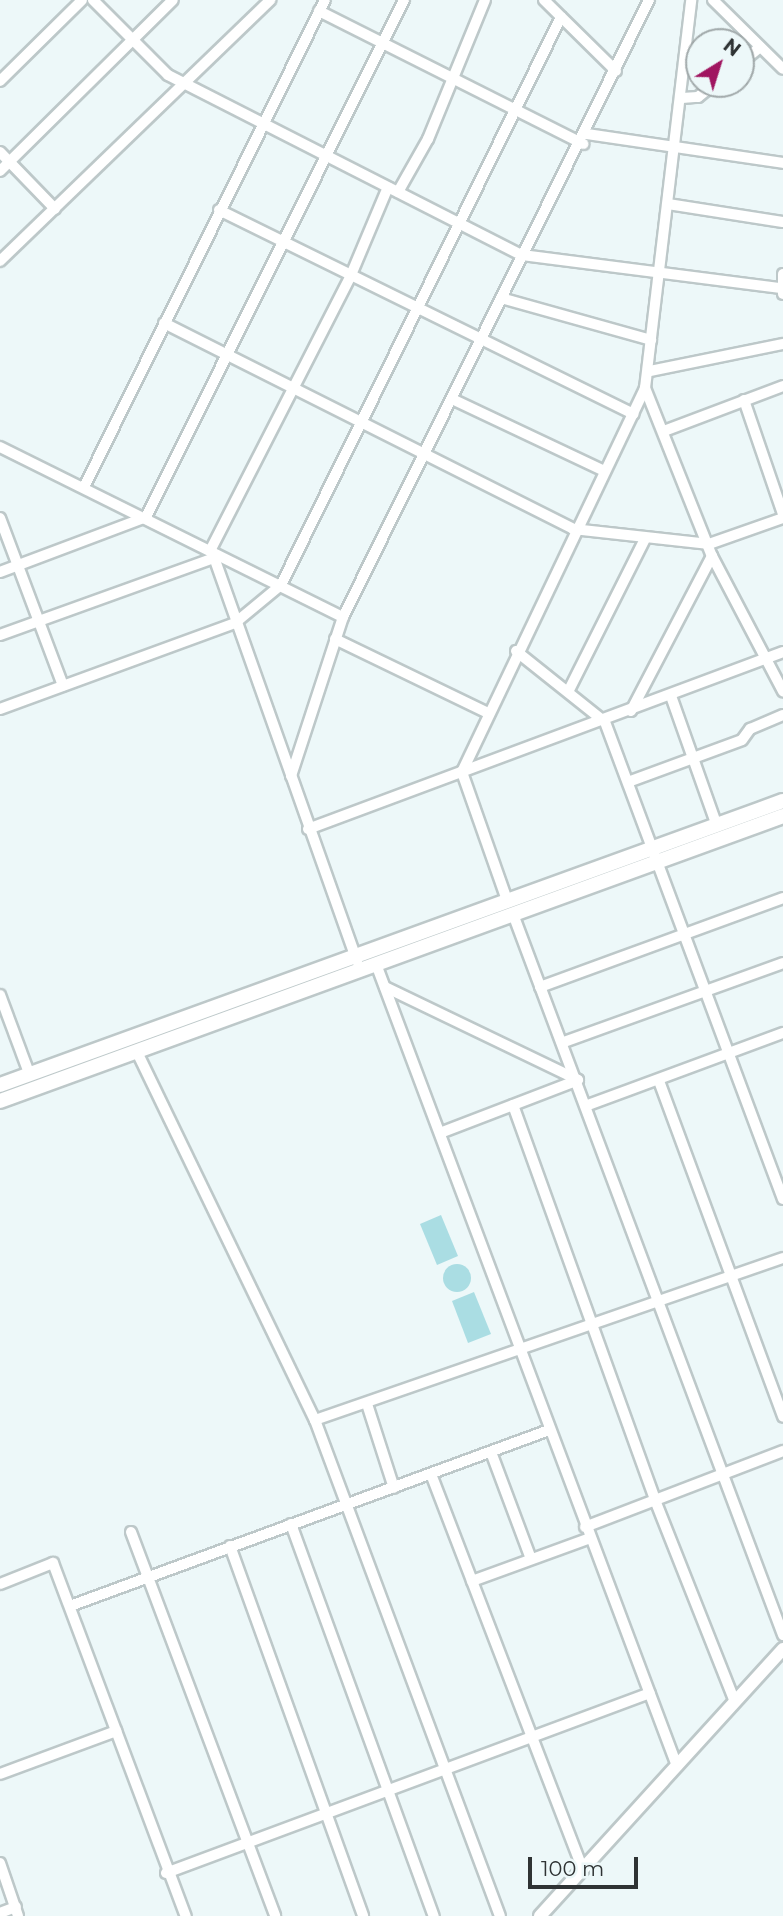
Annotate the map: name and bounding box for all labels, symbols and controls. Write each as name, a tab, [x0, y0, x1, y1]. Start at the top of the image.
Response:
north arrow	[685, 28, 755, 98]
text: N	[719, 34, 745, 61]
scale bar	[531, 1842, 641, 1886]
text: 100 m	[541, 1856, 604, 1881]

